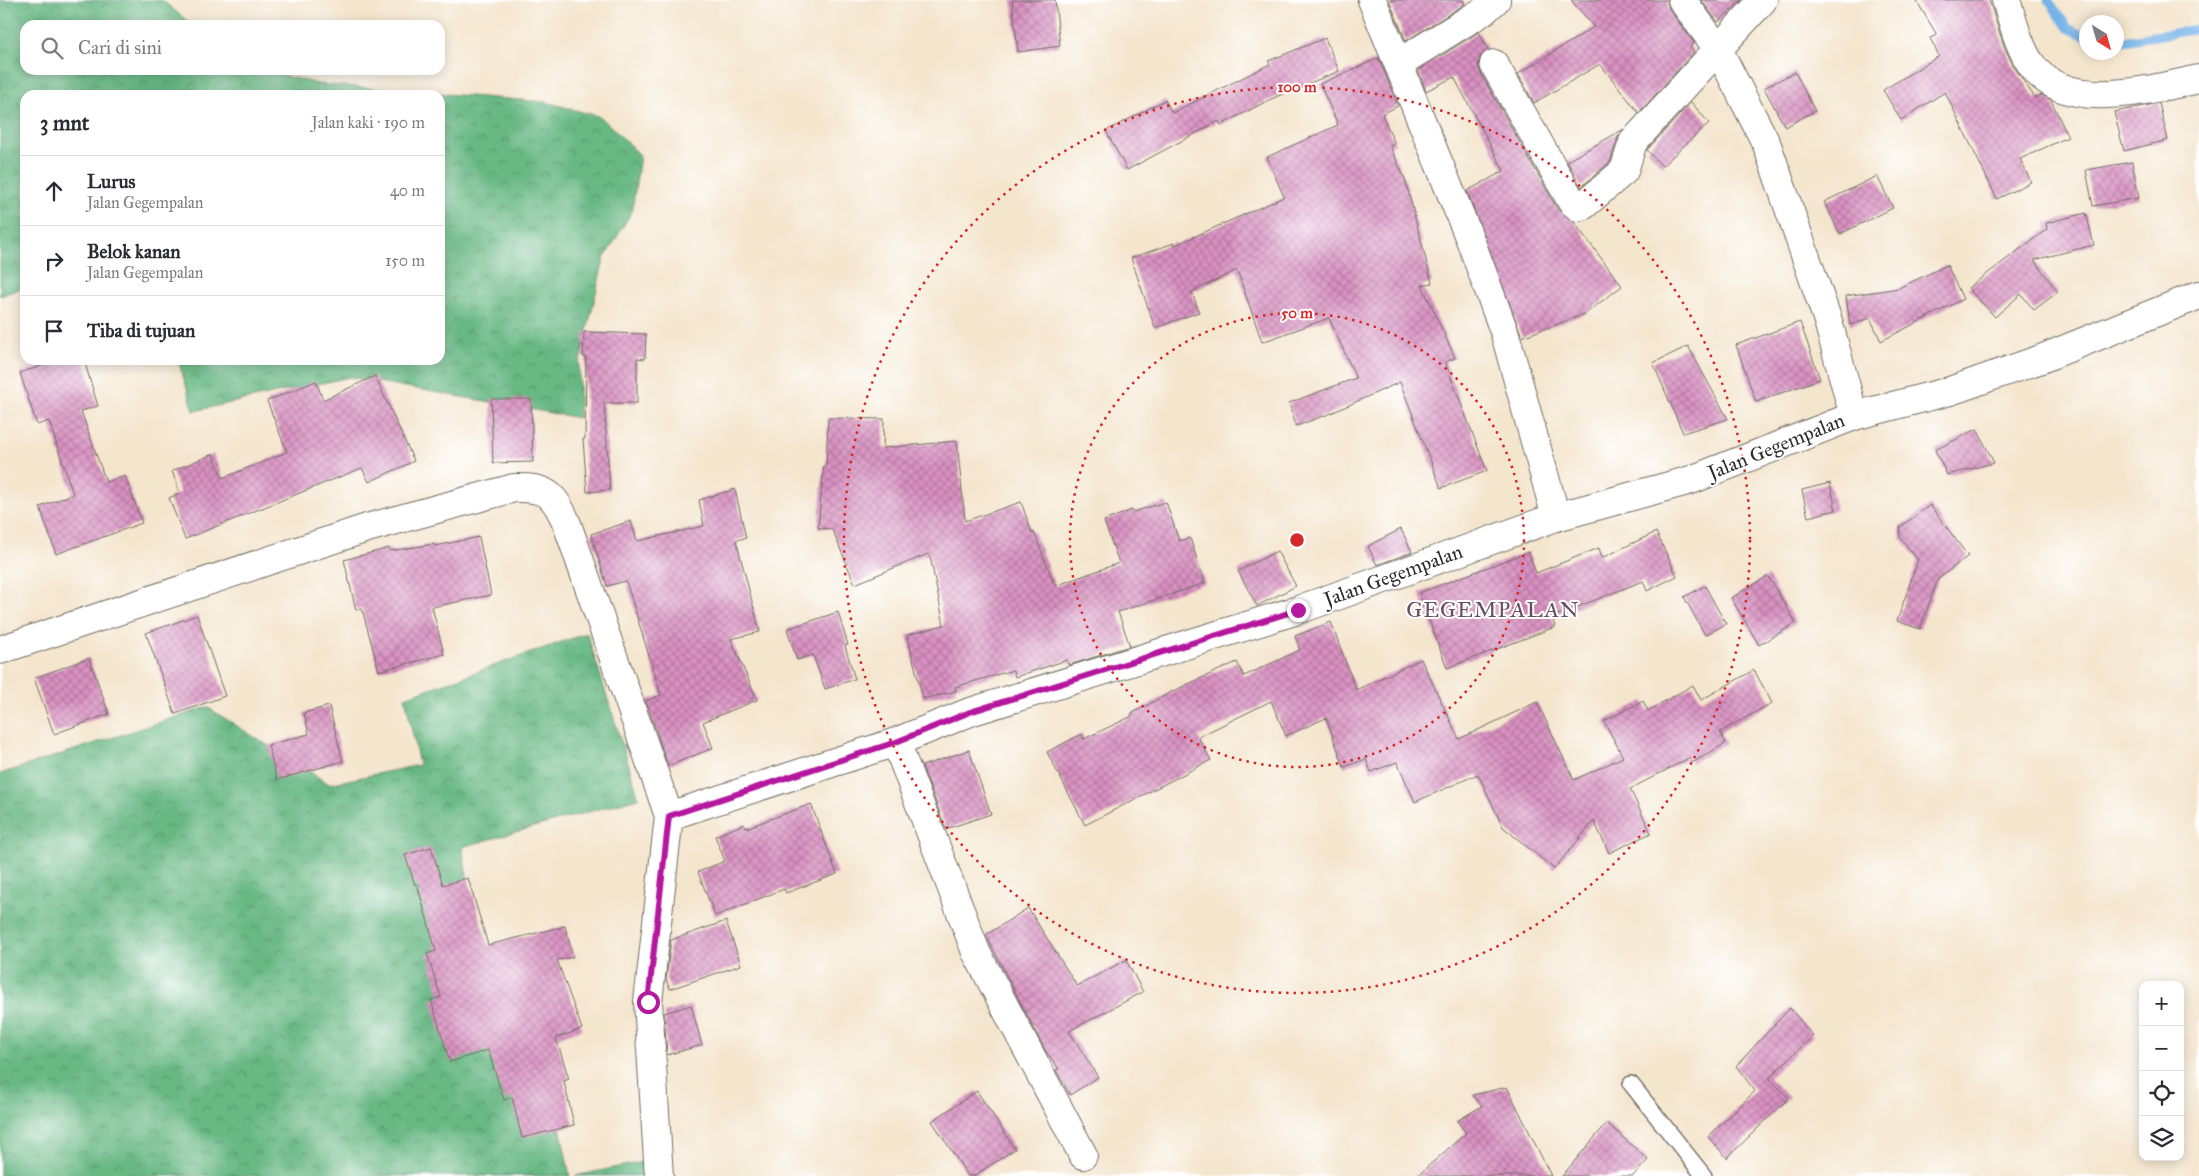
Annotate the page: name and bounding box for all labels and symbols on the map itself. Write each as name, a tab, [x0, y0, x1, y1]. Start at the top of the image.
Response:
north arrow	[2079, 15, 2124, 60]
text: 100 m	[1277, 78, 1317, 96]
text: 50 m	[1281, 304, 1313, 322]
street label: Jalan Gegempalan	[1702, 408, 1849, 486]
centre of rings	[1288, 531, 1306, 549]
street label: Jalan Gegempalan	[1319, 539, 1466, 613]
district label: GEGEMPALAN	[1406, 596, 1580, 623]
route end	[1287, 599, 1310, 622]
route start	[637, 991, 660, 1014]

